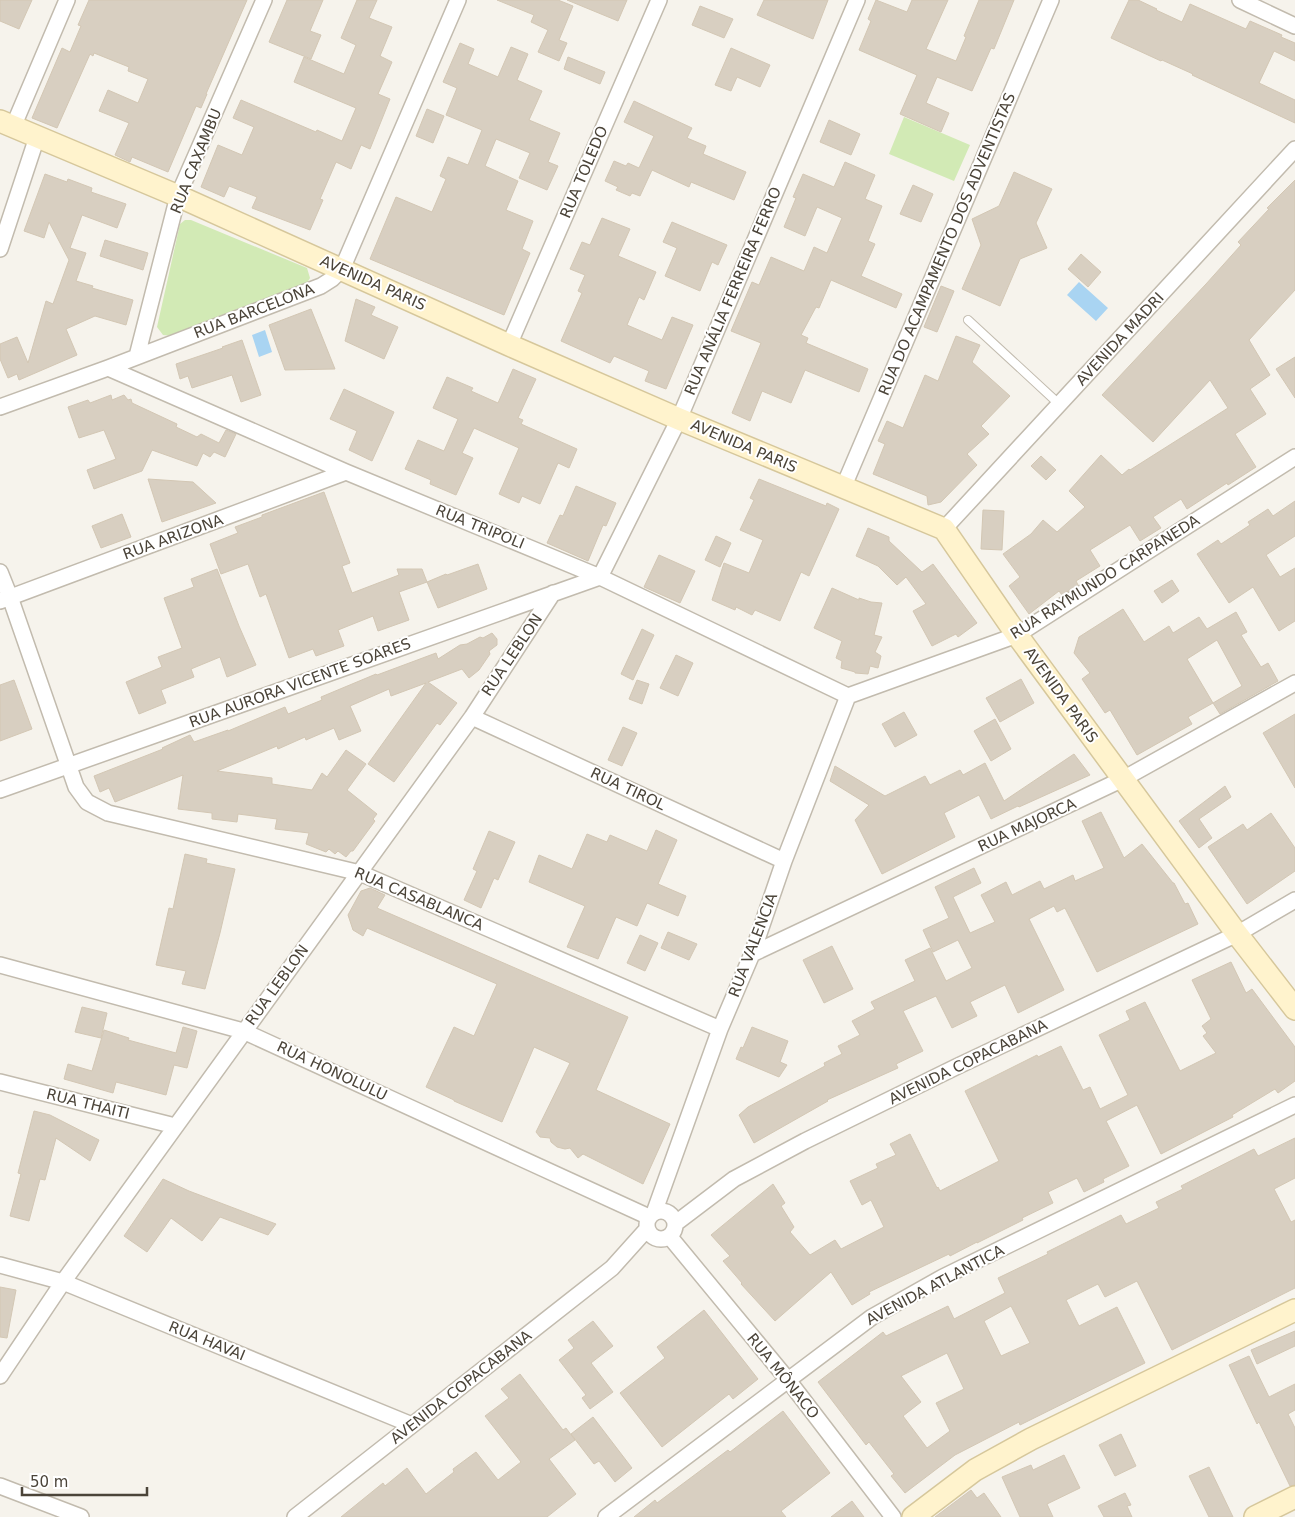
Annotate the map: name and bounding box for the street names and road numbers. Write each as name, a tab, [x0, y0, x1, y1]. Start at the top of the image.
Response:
street label: RUA DO ACAMPAMENTO DOS ADVENTISTAS	[875, 90, 1019, 398]
street label: RUA CAXAMBU	[167, 106, 225, 216]
street label: RUA TOLEDO	[556, 123, 612, 221]
street label: RUA ANÁLIA FERREIRA FERRO	[680, 184, 785, 398]
street label: AVENIDA PARIS	[317, 252, 429, 314]
street label: RUA BARCELONA	[191, 279, 318, 342]
street label: AVENIDA MADRI	[1072, 289, 1168, 389]
street label: AVENIDA PARIS	[688, 415, 800, 477]
street label: RUA TRIPOLI	[433, 501, 527, 553]
street label: RUA ARIZONA	[121, 510, 226, 563]
street label: RUA RAYMUNDO CARPANEDA	[1007, 511, 1203, 643]
street label: RUA LEBLON	[478, 610, 546, 700]
street label: RUA AURORA VICENTE SOARES	[187, 634, 413, 732]
street label: AVENIDA PARIS	[1020, 644, 1102, 746]
street label: RUA TIROL	[588, 764, 669, 814]
street label: RUA MAJORCA	[975, 794, 1080, 856]
street label: RUA CASABLANCA	[352, 864, 487, 935]
street label: RUA VALENCIA	[725, 890, 781, 1000]
street label: RUA LEBLON	[242, 941, 312, 1029]
street label: AVENIDA COPACABANA	[886, 1015, 1051, 1108]
street label: RUA HONOLULU	[274, 1038, 390, 1104]
street label: RUA THAITI	[45, 1085, 131, 1123]
street label: AVENIDA ATLANTICA	[863, 1241, 1008, 1329]
street label: RUA HAVAI	[166, 1317, 248, 1365]
street label: AVENIDA COPACABANA	[387, 1326, 536, 1448]
street label: RUA MÔNACO	[743, 1329, 824, 1422]

